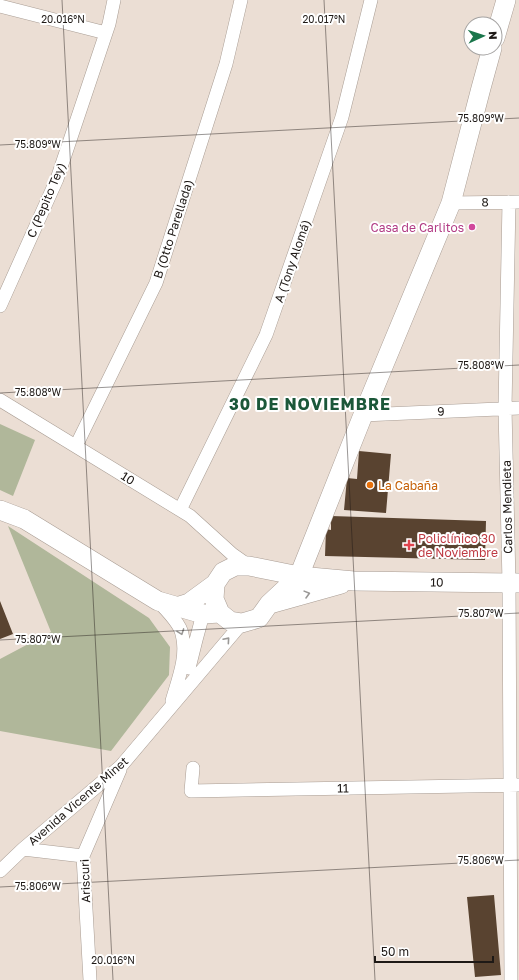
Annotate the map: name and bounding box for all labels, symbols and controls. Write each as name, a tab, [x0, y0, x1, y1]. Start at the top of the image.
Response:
text: 20.016°N	[41, 13, 85, 25]
text: 20.017°N	[303, 13, 345, 25]
north arrow	[463, 16, 503, 56]
text: N	[487, 31, 500, 40]
text: 75.809°W	[458, 112, 504, 124]
text: 75.809°W	[15, 138, 61, 150]
street label: C (Pepito Tey)	[23, 160, 69, 240]
street label: B (Otto Parellada)	[150, 178, 196, 280]
street label: 8	[481, 194, 489, 210]
street label: A (Tony Alomá)	[271, 218, 313, 304]
place label: Casa de Carlitos	[371, 220, 464, 235]
marker: Casa de Carlitos	[467, 222, 477, 232]
text: 75.808°W	[458, 359, 504, 371]
text: 75.808°W	[15, 386, 61, 398]
district label: 30 DE NOVIEMBRE	[229, 394, 391, 414]
street label: 9	[437, 403, 445, 419]
street label: Carlos Mendieta	[499, 460, 515, 554]
street label: 10	[118, 468, 138, 488]
place label: La Cabaña	[378, 478, 438, 493]
marker: La Cabaña	[365, 480, 375, 490]
place label: Policlínico 30 de Noviembre	[418, 531, 498, 560]
marker: Policlínico 30 de Noviembre	[403, 539, 415, 551]
street label: 10	[430, 574, 444, 590]
one-way arrow	[304, 590, 310, 598]
text: 75.807°W	[458, 607, 504, 619]
one-way arrow	[176, 629, 184, 636]
text: 75.807°W	[15, 633, 61, 645]
one-way arrow	[223, 638, 230, 645]
street label: Avenida Vicente Minet	[25, 753, 131, 849]
street label: 11	[337, 780, 349, 796]
text: 75.806°W	[458, 854, 504, 866]
street label: Ariscuri	[77, 859, 93, 903]
text: 75.806°W	[15, 880, 61, 892]
scale bar	[375, 938, 493, 964]
text: 50 m	[381, 944, 409, 959]
text: 20.016°N	[91, 954, 135, 966]

